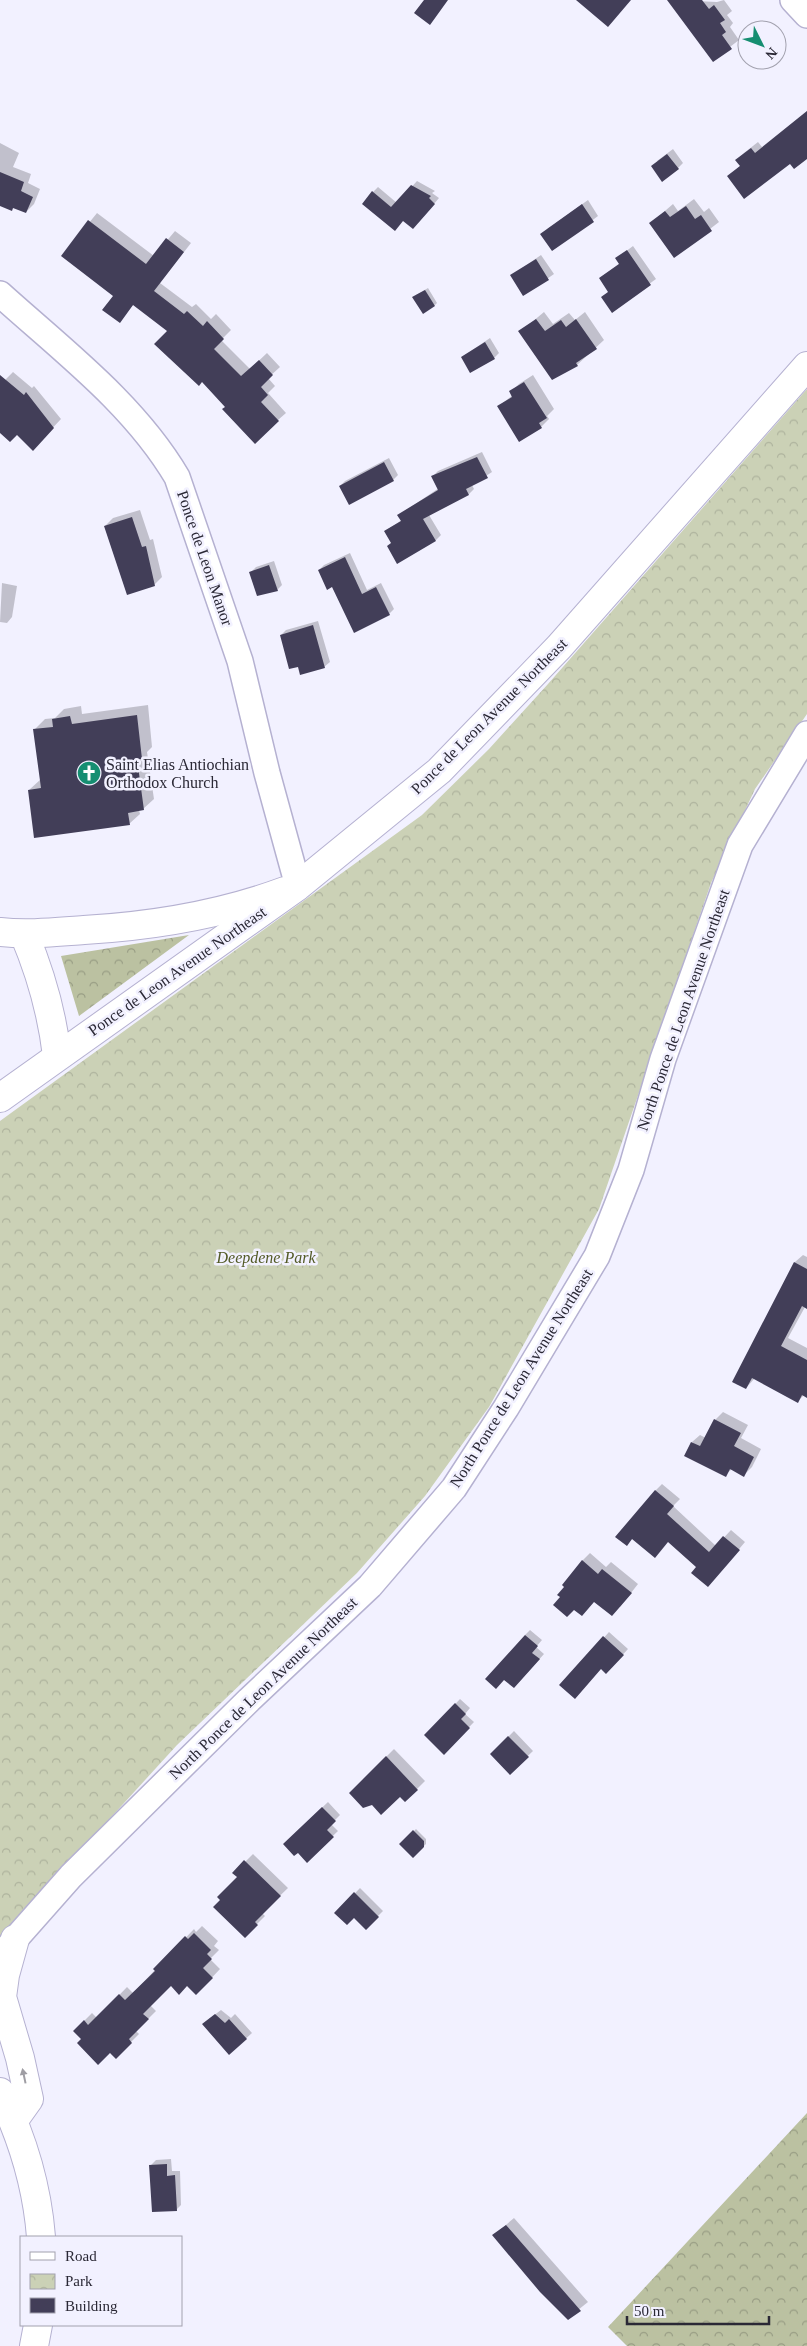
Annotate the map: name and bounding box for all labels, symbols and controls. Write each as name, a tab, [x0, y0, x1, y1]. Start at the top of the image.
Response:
north arrow	[737, 20, 787, 70]
text: N	[762, 45, 780, 62]
street label: Ponce de Leon Manor	[174, 488, 236, 628]
street label: Ponce de Leon Avenue Northeast	[408, 634, 571, 797]
place label: Saint Elias Antiochian Orthodox Church	[106, 756, 249, 791]
church icon: Saint Elias Antiochian Orthodox Church	[76, 760, 102, 786]
street label: North Ponce de Leon Avenue Northeast	[634, 886, 733, 1133]
street label: Ponce de Leon Avenue Northeast	[85, 903, 270, 1039]
park label: Deepdene Park	[215, 1249, 316, 1267]
street label: North Ponce de Leon Avenue Northeast	[446, 1265, 596, 1490]
street label: North Ponce de Leon Avenue Northeast	[166, 1593, 361, 1782]
one-way arrow	[20, 2069, 28, 2084]
legend	[20, 2236, 182, 2326]
text: Road	[65, 2248, 97, 2264]
text: Park	[65, 2273, 93, 2289]
scale bar	[627, 2294, 770, 2326]
text: Building	[65, 2298, 118, 2314]
text: 50 m	[634, 2303, 665, 2319]

